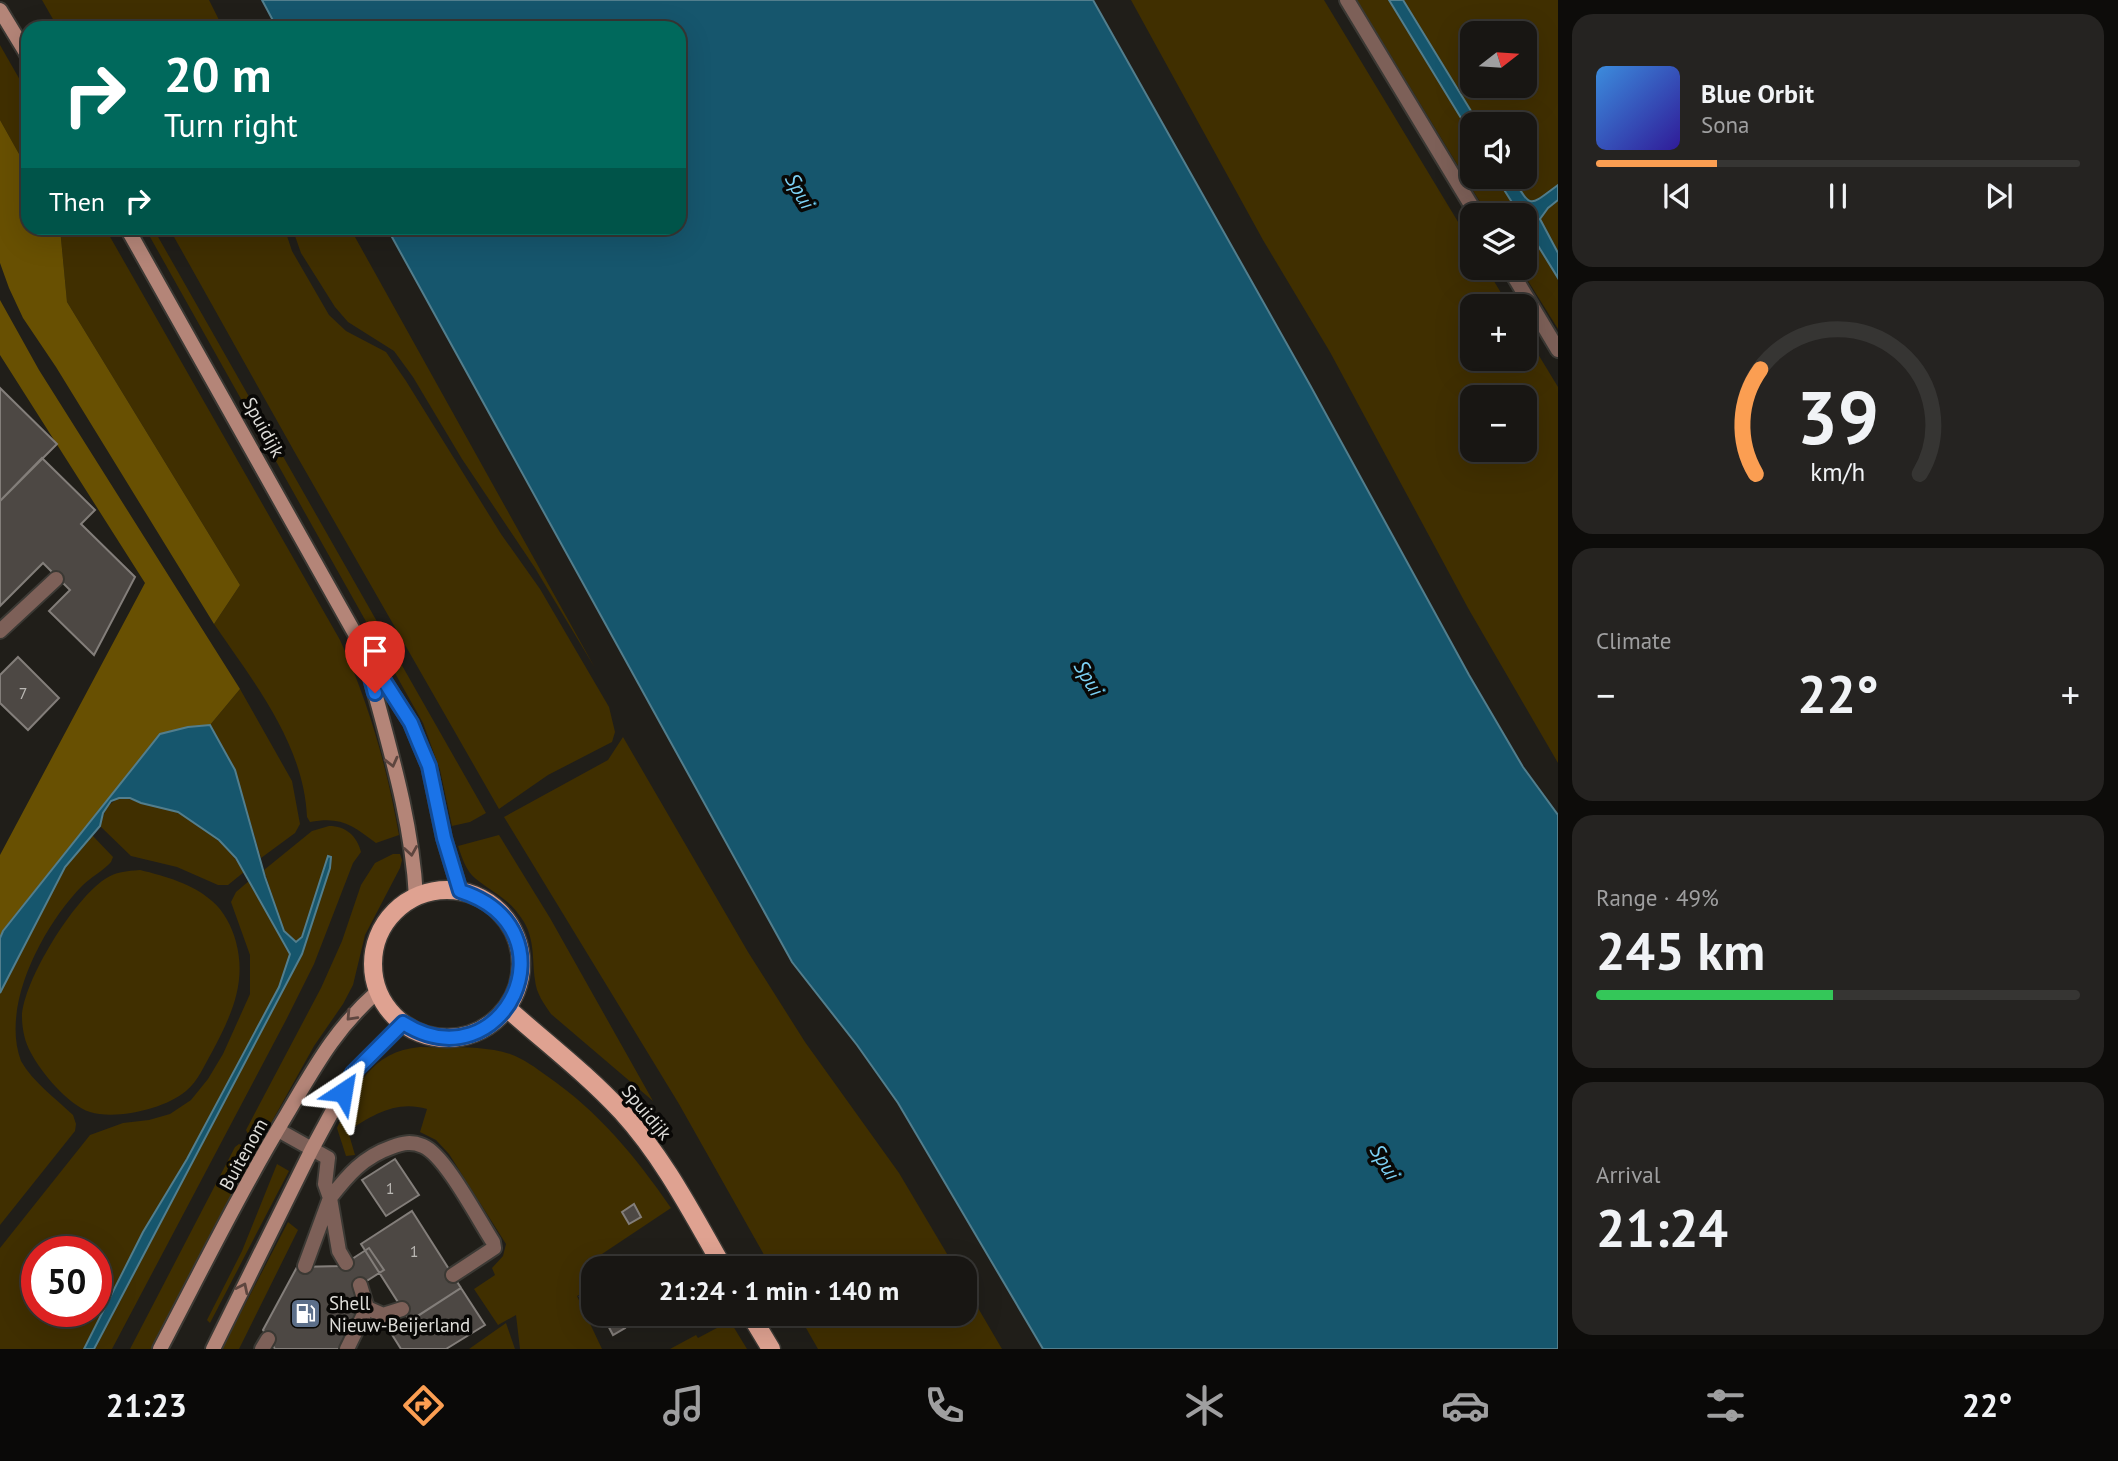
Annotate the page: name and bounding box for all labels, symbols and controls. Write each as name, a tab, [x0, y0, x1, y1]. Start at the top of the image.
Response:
north arrow	[1460, 21, 1536, 98]
map controls	[1460, 21, 1537, 462]
text: 20 m	[164, 42, 271, 106]
icon: right	[49, 49, 140, 140]
text: Blue Orbit	[1701, 77, 1814, 110]
text: Turn right	[164, 104, 298, 146]
text: Sona	[1701, 110, 1750, 139]
button: sound	[1460, 112, 1537, 189]
water label: Spui	[779, 168, 821, 214]
icon: previous	[1658, 177, 1696, 215]
icon: pause	[1819, 177, 1857, 215]
icon: next	[1980, 177, 2018, 215]
icon: right	[119, 182, 157, 220]
text: Then	[49, 185, 105, 218]
button: layers	[1460, 203, 1537, 280]
button: +	[1460, 294, 1537, 371]
text: 39	[1797, 370, 1879, 464]
button: −	[1460, 385, 1537, 462]
street label: Spuidijk	[238, 393, 290, 461]
text: km/h	[1811, 455, 1865, 487]
pin	[345, 621, 405, 693]
text: Climate	[1596, 626, 1671, 655]
icon: arrive	[356, 632, 394, 670]
water label: Spui	[1068, 655, 1111, 701]
text: 22°	[1797, 660, 1879, 727]
text: −	[1596, 670, 1615, 719]
text: +	[2061, 670, 2080, 719]
house number: 7	[19, 683, 27, 703]
one-way arrow	[384, 755, 398, 767]
one-way arrow	[403, 845, 418, 857]
text: Range · 49%	[1596, 883, 1719, 912]
text: 245 km	[1596, 917, 1765, 984]
one-way arrow	[347, 1008, 359, 1021]
position arrow	[306, 1055, 380, 1129]
street label: Spuidijk	[617, 1079, 677, 1145]
street label: Buitenom	[214, 1114, 272, 1194]
water label: Spui	[1364, 1139, 1407, 1185]
text: Arrival	[1596, 1160, 1660, 1189]
house number: 1	[386, 1178, 394, 1198]
text: 21:24	[1596, 1194, 1728, 1261]
speed limit sign: 50	[21, 1236, 112, 1327]
house number: 1	[410, 1241, 418, 1261]
text: 21:24 · 1 min · 140 m	[659, 1274, 899, 1307]
one-way arrow	[235, 1283, 249, 1295]
place label: Shell Nieuw-Beijerland	[329, 1291, 470, 1337]
fuel station icon: Shell Nieuw-Beijerland	[289, 1297, 323, 1331]
icon: directions	[399, 1381, 448, 1430]
icon: music	[659, 1381, 708, 1430]
icon: phone	[920, 1381, 969, 1430]
icon: climate	[1180, 1381, 1229, 1430]
icon: car	[1441, 1381, 1490, 1430]
icon: filters	[1701, 1381, 1750, 1430]
text: 21:23	[106, 1384, 187, 1426]
text: 22°	[1962, 1384, 2012, 1426]

